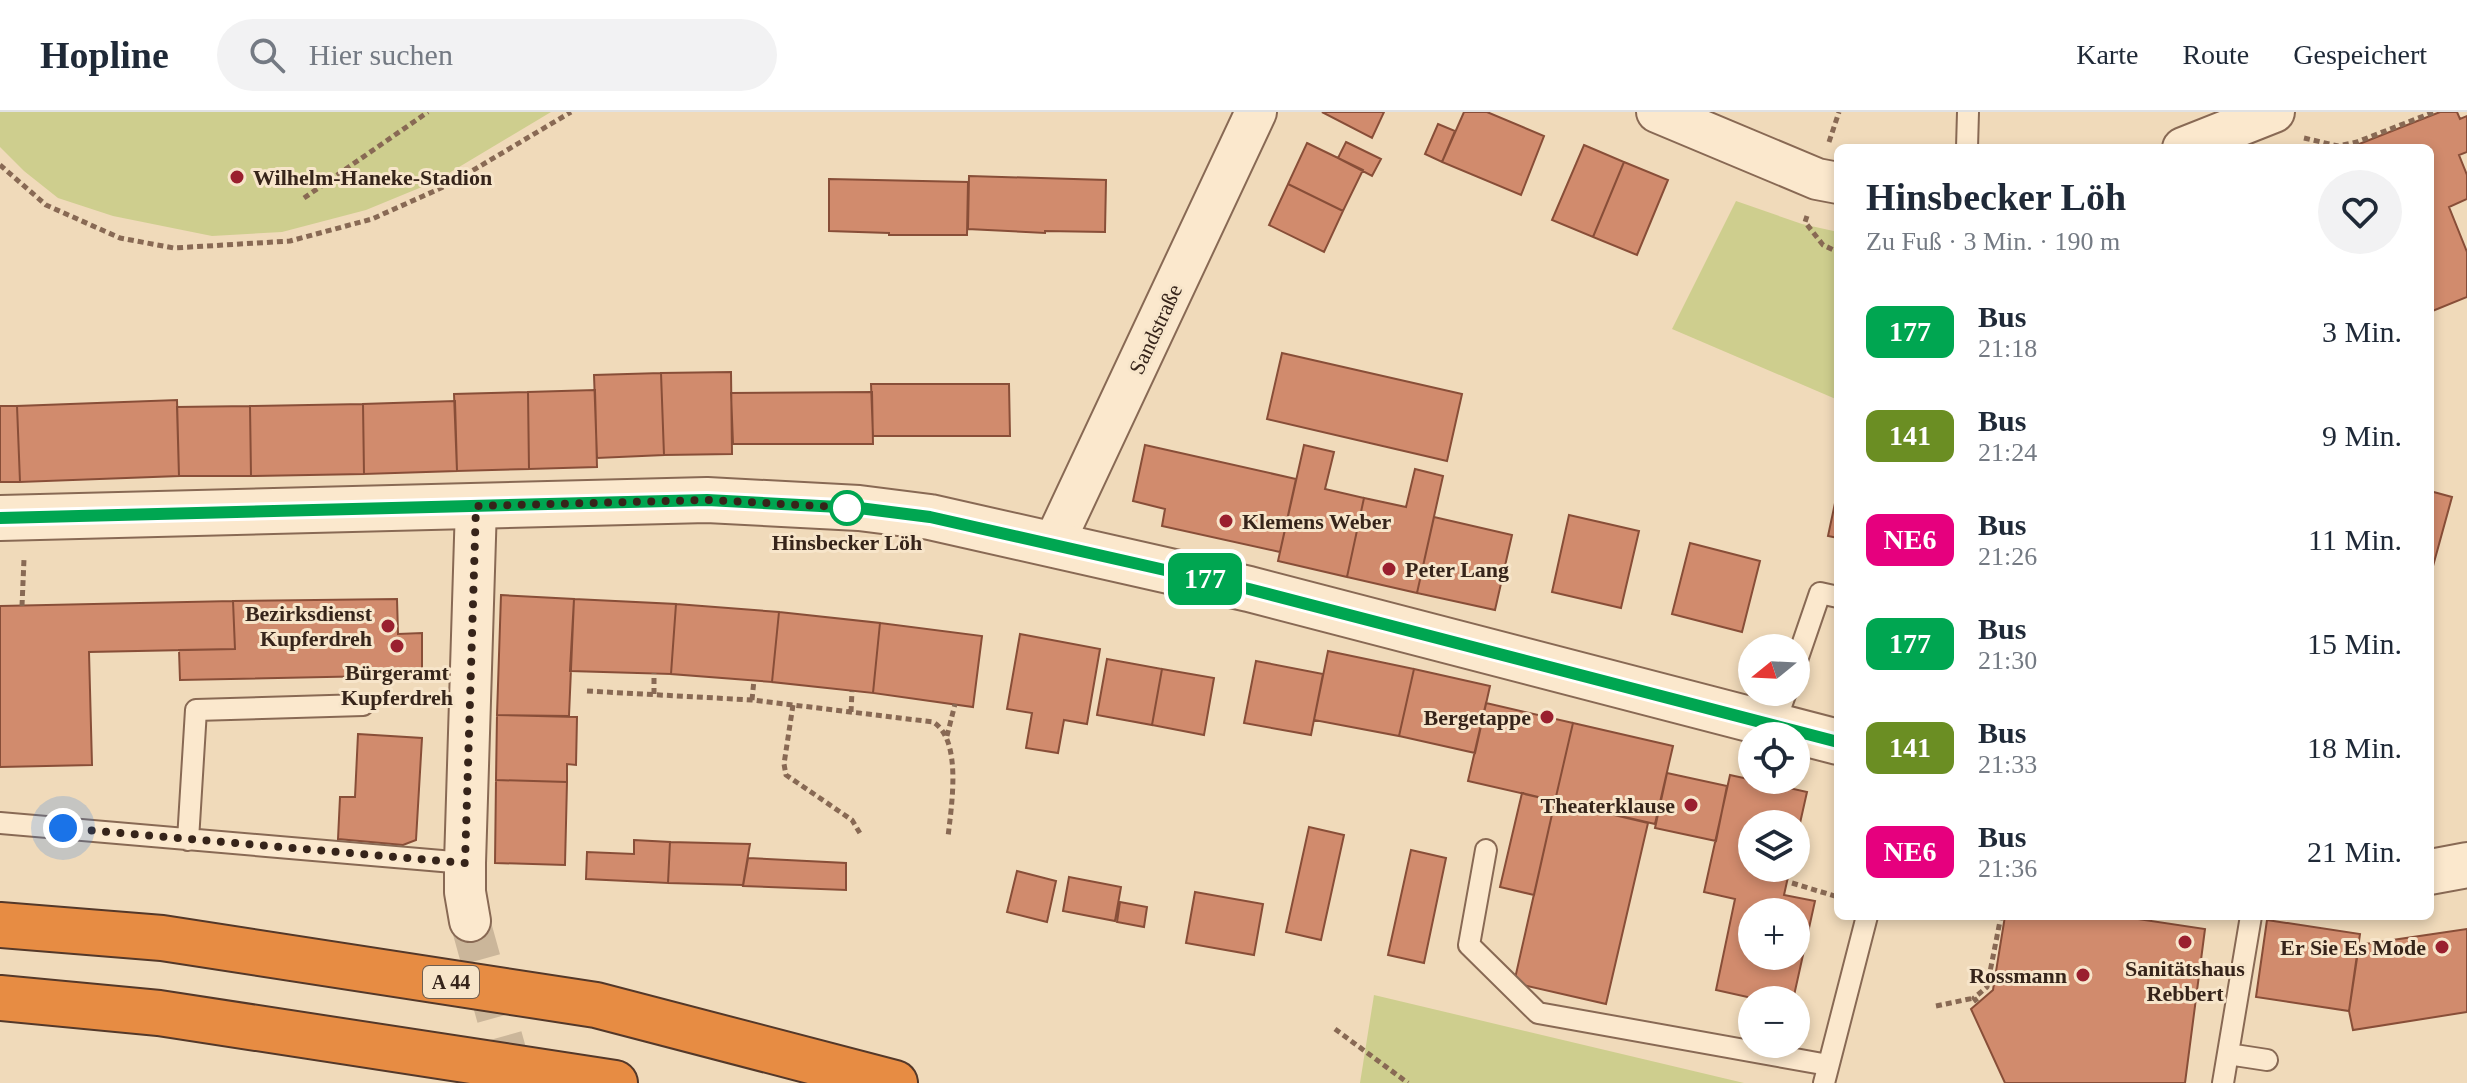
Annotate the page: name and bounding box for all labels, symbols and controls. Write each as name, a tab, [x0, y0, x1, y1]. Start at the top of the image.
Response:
search box	[217, 19, 777, 91]
icon: search	[245, 33, 289, 77]
text: Hopline	[40, 34, 169, 76]
text: Hier suchen	[309, 38, 453, 71]
text: Karte	[2076, 39, 2138, 70]
text: Route	[2182, 39, 2249, 70]
text: Gespeichert	[2293, 39, 2427, 70]
place label: Wilhelm-Haneke-Stadion	[253, 165, 492, 190]
marker: Wilhelm-Haneke-Stadion	[228, 168, 246, 186]
button: heart	[2318, 170, 2402, 254]
text: Hinsbecker Löh	[1866, 176, 2126, 218]
text: Zu Fuß · 3 Min. · 190 m	[1866, 227, 2120, 256]
street label: Sandstraße	[1124, 280, 1187, 378]
text: Bus	[1978, 300, 2026, 333]
text: 3 Min.	[2322, 315, 2402, 348]
text: 177	[1889, 316, 1931, 347]
text: 21:18	[1978, 334, 2037, 363]
text: Bus	[1978, 404, 2026, 437]
text: 9 Min.	[2322, 419, 2402, 452]
text: 141	[1889, 420, 1931, 451]
text: 21:24	[1978, 438, 2037, 467]
marker: Hinsbecker Löh	[830, 491, 864, 525]
text: Bus	[1978, 508, 2026, 541]
place label: Klemens Weber	[1242, 509, 1392, 534]
marker: Klemens Weber	[1217, 512, 1235, 530]
text: 11 Min.	[2308, 523, 2402, 556]
text: NE6	[1884, 524, 1936, 555]
place label: Hinsbecker Löh	[772, 530, 922, 555]
text: 21:26	[1978, 542, 2037, 571]
line badge: 177	[1159, 553, 1251, 605]
place label: Peter Lang	[1405, 557, 1509, 582]
marker: Peter Lang	[1380, 560, 1398, 578]
text: 177	[1184, 563, 1226, 594]
place label: Bezirksdienst Kupferdreh	[245, 601, 373, 651]
text: Bus	[1978, 612, 2026, 645]
marker: Bezirksdienst Kupferdreh	[379, 617, 397, 635]
text: 15 Min.	[2307, 627, 2402, 660]
text: 177	[1889, 628, 1931, 659]
north arrow	[1738, 634, 1810, 706]
map controls	[1738, 634, 1810, 1058]
marker: Bürgeramt Kupferdreh	[388, 637, 406, 655]
text: 21:30	[1978, 646, 2037, 675]
place label: Bürgeramt Kupferdreh	[341, 660, 453, 710]
place label: Bergetappe	[1423, 705, 1531, 730]
marker: Bergetappe	[1538, 708, 1556, 726]
text: Bus	[1978, 716, 2026, 749]
button: locate	[1738, 722, 1810, 794]
text: 18 Min.	[2307, 731, 2402, 764]
text: 141	[1889, 732, 1931, 763]
text: 21:33	[1978, 750, 2037, 779]
place label: Theaterklause	[1541, 793, 1675, 818]
marker: Theaterklause	[1682, 796, 1700, 814]
your location	[43, 808, 83, 848]
button: layers	[1738, 810, 1810, 882]
text: Bus	[1978, 820, 2026, 853]
text: 21 Min.	[2307, 835, 2402, 868]
text: NE6	[1884, 836, 1936, 867]
text: 21:36	[1978, 854, 2037, 883]
button: +	[1738, 898, 1810, 970]
marker: Sanitätshaus Rebbert	[2176, 933, 2194, 951]
place label: Er Sie Es Mode	[2280, 935, 2426, 960]
marker: Er Sie Es Mode	[2433, 938, 2451, 956]
place label: Sanitätshaus Rebbert	[2125, 956, 2245, 1006]
place label: Rossmann	[1969, 963, 2067, 988]
road number: A 44	[423, 966, 479, 998]
marker: Rossmann	[2074, 966, 2092, 984]
button: −	[1738, 986, 1810, 1058]

